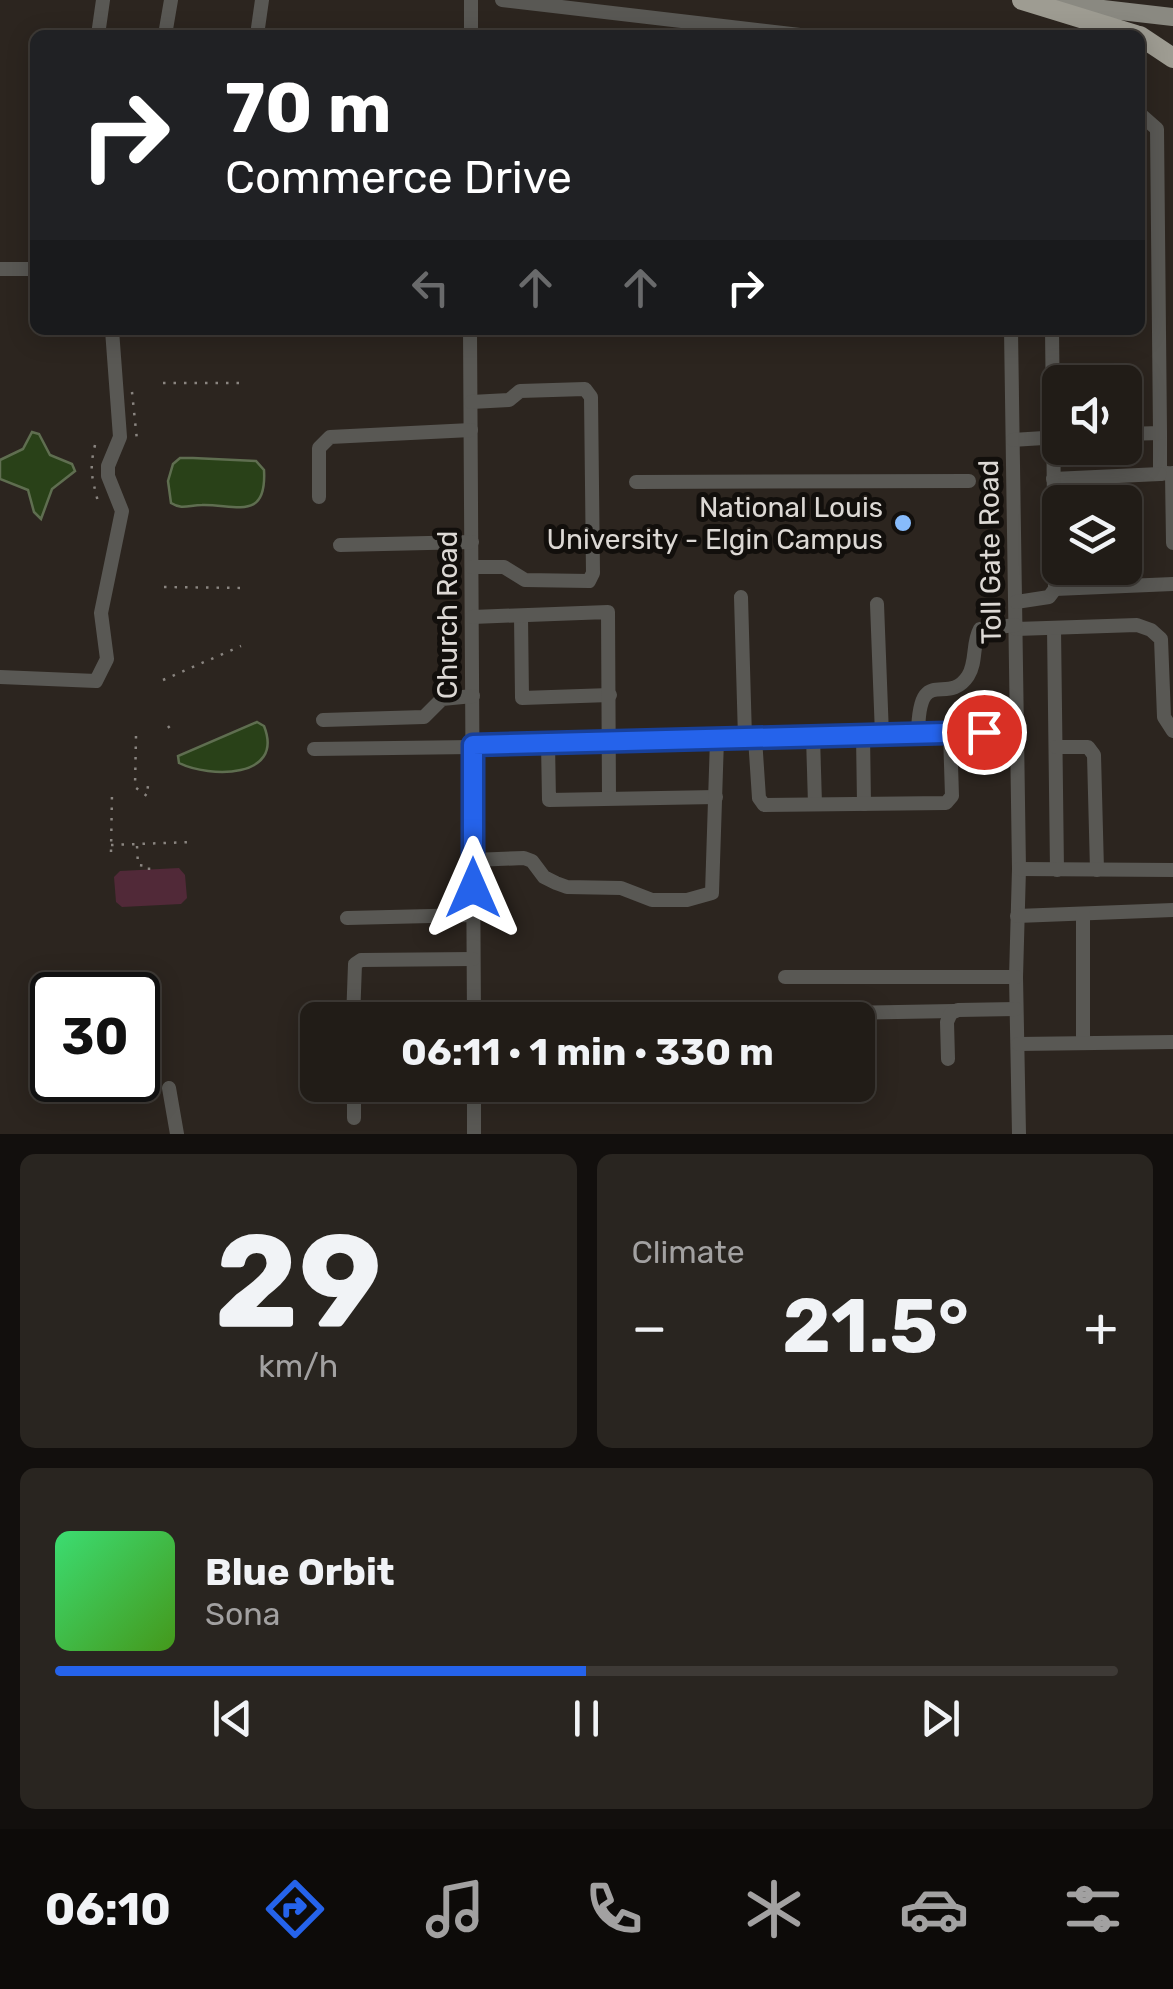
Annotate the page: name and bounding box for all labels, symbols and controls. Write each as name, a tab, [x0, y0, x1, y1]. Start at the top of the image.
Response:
text: 70 m	[225, 67, 392, 150]
icon: right	[60, 70, 190, 200]
text: Commerce Drive	[225, 151, 572, 204]
icon: left	[403, 260, 458, 315]
icon: ahead	[508, 260, 563, 315]
icon: ahead	[613, 260, 668, 315]
icon: right	[718, 260, 773, 315]
map controls	[1042, 365, 1142, 585]
button: sound	[1042, 365, 1142, 465]
street label: Toll Gate Road	[972, 460, 1008, 644]
button: layers	[1042, 485, 1142, 585]
place label: National Louis University - Elgin Campus	[546, 491, 883, 556]
marker: National Louis University - Elgin Campus	[892, 512, 914, 534]
street label: Church Road	[431, 531, 464, 699]
pin	[942, 690, 1027, 775]
icon: arrive	[957, 705, 1012, 760]
position arrow	[421, 836, 525, 940]
speed limit sign: 30	[30, 972, 160, 1102]
text: 06:11 · 1 min · 330 m	[401, 1029, 774, 1075]
text: 29	[214, 1204, 382, 1359]
text: Climate	[632, 1233, 745, 1271]
text: 21.5°	[782, 1282, 969, 1371]
text: −	[632, 1295, 667, 1360]
text: +	[1084, 1295, 1118, 1360]
text: km/h	[258, 1347, 338, 1385]
text: Blue Orbit	[205, 1549, 395, 1595]
text: Sona	[205, 1595, 280, 1633]
icon: previous	[205, 1691, 260, 1746]
icon: pause	[559, 1691, 614, 1746]
icon: next	[913, 1691, 968, 1746]
icon: directions	[260, 1874, 330, 1944]
icon: music	[420, 1874, 490, 1944]
icon: phone	[579, 1874, 649, 1944]
icon: climate	[739, 1874, 809, 1944]
icon: car	[899, 1874, 969, 1944]
icon: filters	[1058, 1874, 1128, 1944]
text: 06:10	[45, 1883, 171, 1936]

